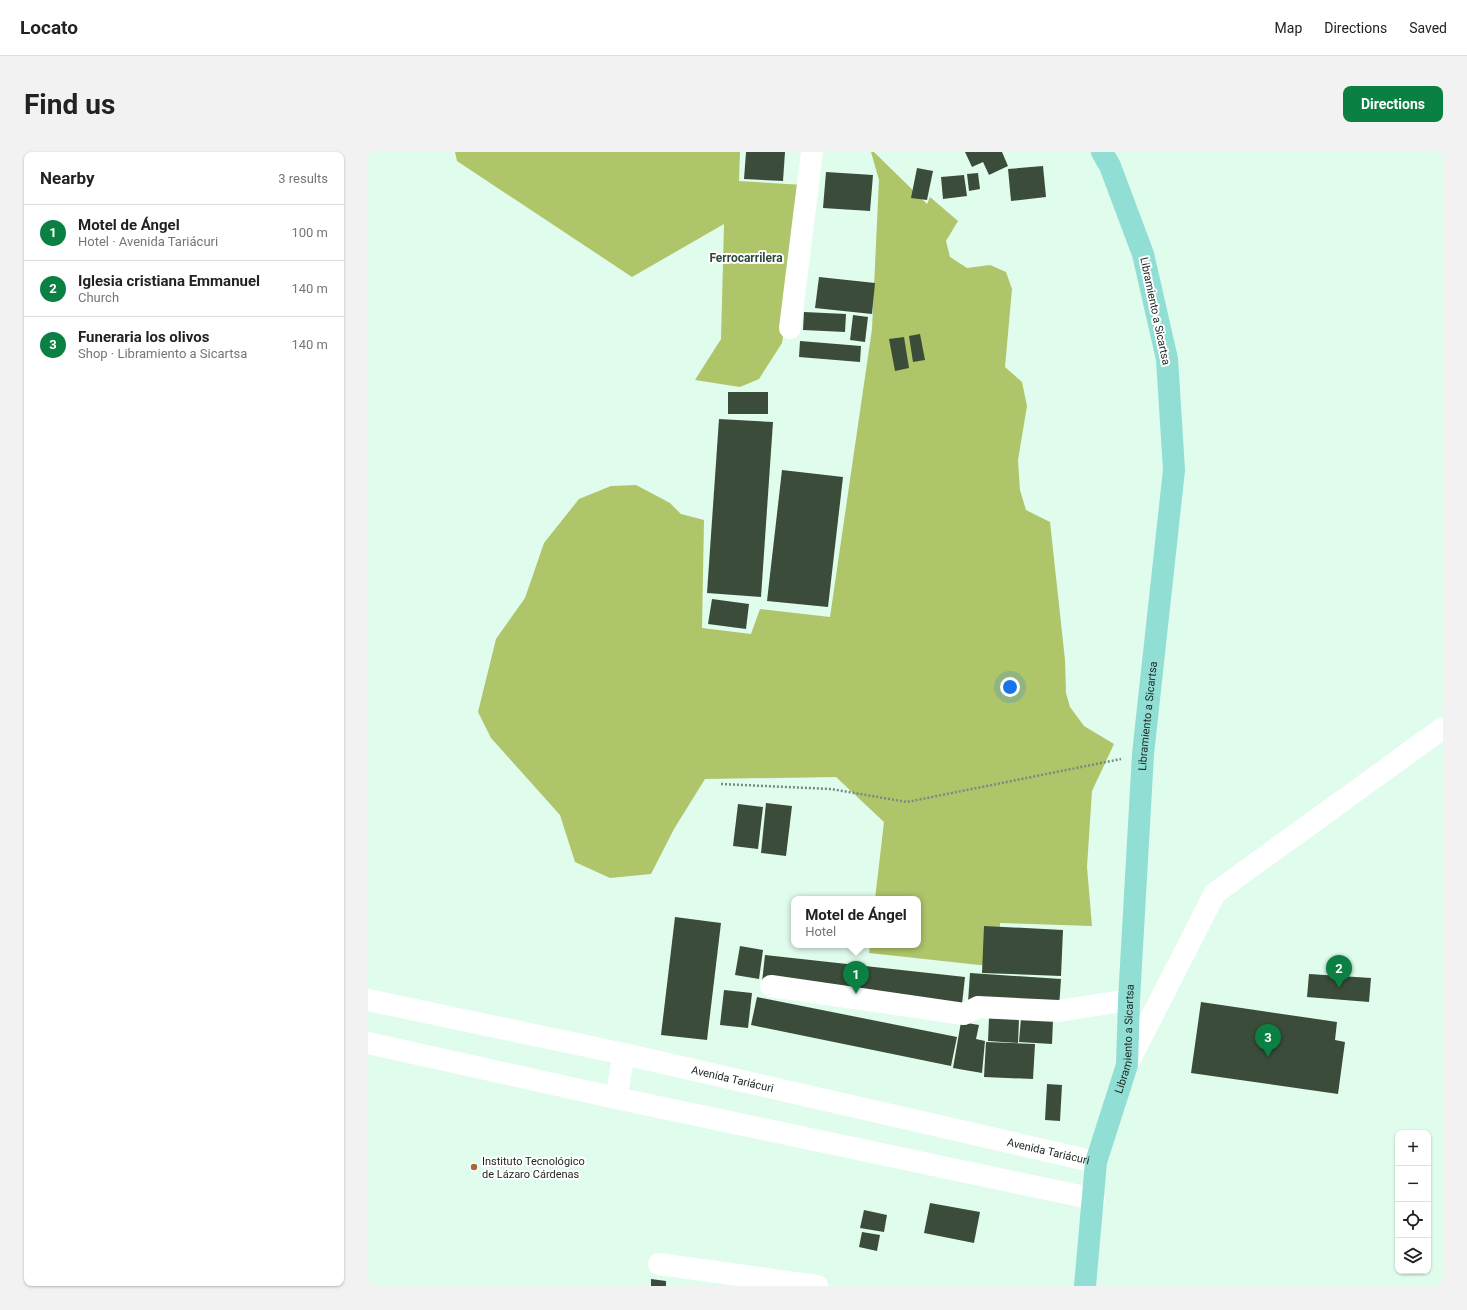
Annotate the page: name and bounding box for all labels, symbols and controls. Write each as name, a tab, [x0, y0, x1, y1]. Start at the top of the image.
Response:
text: Locato	[20, 16, 78, 39]
text: Map	[1275, 20, 1302, 36]
text: Directions	[1324, 20, 1387, 36]
text: Saved	[1409, 20, 1447, 36]
button: Directions	[1343, 86, 1443, 122]
text: Find us	[24, 88, 115, 121]
text: Nearby	[40, 168, 95, 188]
text: 3 results	[278, 171, 328, 186]
text: Motel de Ángel	[78, 216, 180, 234]
text: 1	[49, 225, 57, 240]
text: 100 m	[291, 225, 328, 240]
text: Hotel · Avenida Tariácuri	[78, 234, 218, 249]
district label: Ferrocarrilera	[709, 251, 783, 265]
street label: Libramiento a Sicartsa	[1137, 256, 1173, 366]
text: Iglesia cristiana Emmanuel	[78, 272, 260, 290]
text: 2	[49, 281, 57, 296]
text: 140 m	[291, 281, 328, 296]
text: Church	[78, 290, 119, 305]
text: Funeraria los olivos	[78, 328, 209, 346]
text: 3	[49, 337, 57, 352]
text: 140 m	[291, 337, 328, 352]
text: Shop · Libramiento a Sicartsa	[78, 346, 247, 361]
street label: Libramiento a Sicartsa	[1136, 661, 1160, 771]
your location	[1000, 677, 1020, 697]
popup	[791, 896, 921, 948]
text: Motel de Ángel	[805, 906, 907, 924]
text: Hotel	[805, 924, 836, 939]
pin: 2	[1326, 955, 1352, 988]
pin: 1	[843, 961, 869, 994]
street label: Libramiento a Sicartsa	[1112, 984, 1136, 1095]
pin: 3	[1255, 1024, 1281, 1057]
street label: Avenida Tariácuri	[690, 1063, 775, 1095]
map controls	[1395, 1130, 1431, 1274]
button: +	[1395, 1130, 1431, 1166]
street label: Avenida Tariácuri	[1006, 1135, 1091, 1167]
place label: Instituto Tecnológico de Lázaro Cárdenas	[482, 1155, 585, 1181]
marker: Instituto Tecnológico de Lázaro Cárdenas	[469, 1162, 479, 1172]
button: −	[1395, 1166, 1431, 1202]
button: locate	[1395, 1202, 1431, 1238]
button: layers	[1395, 1238, 1431, 1274]

